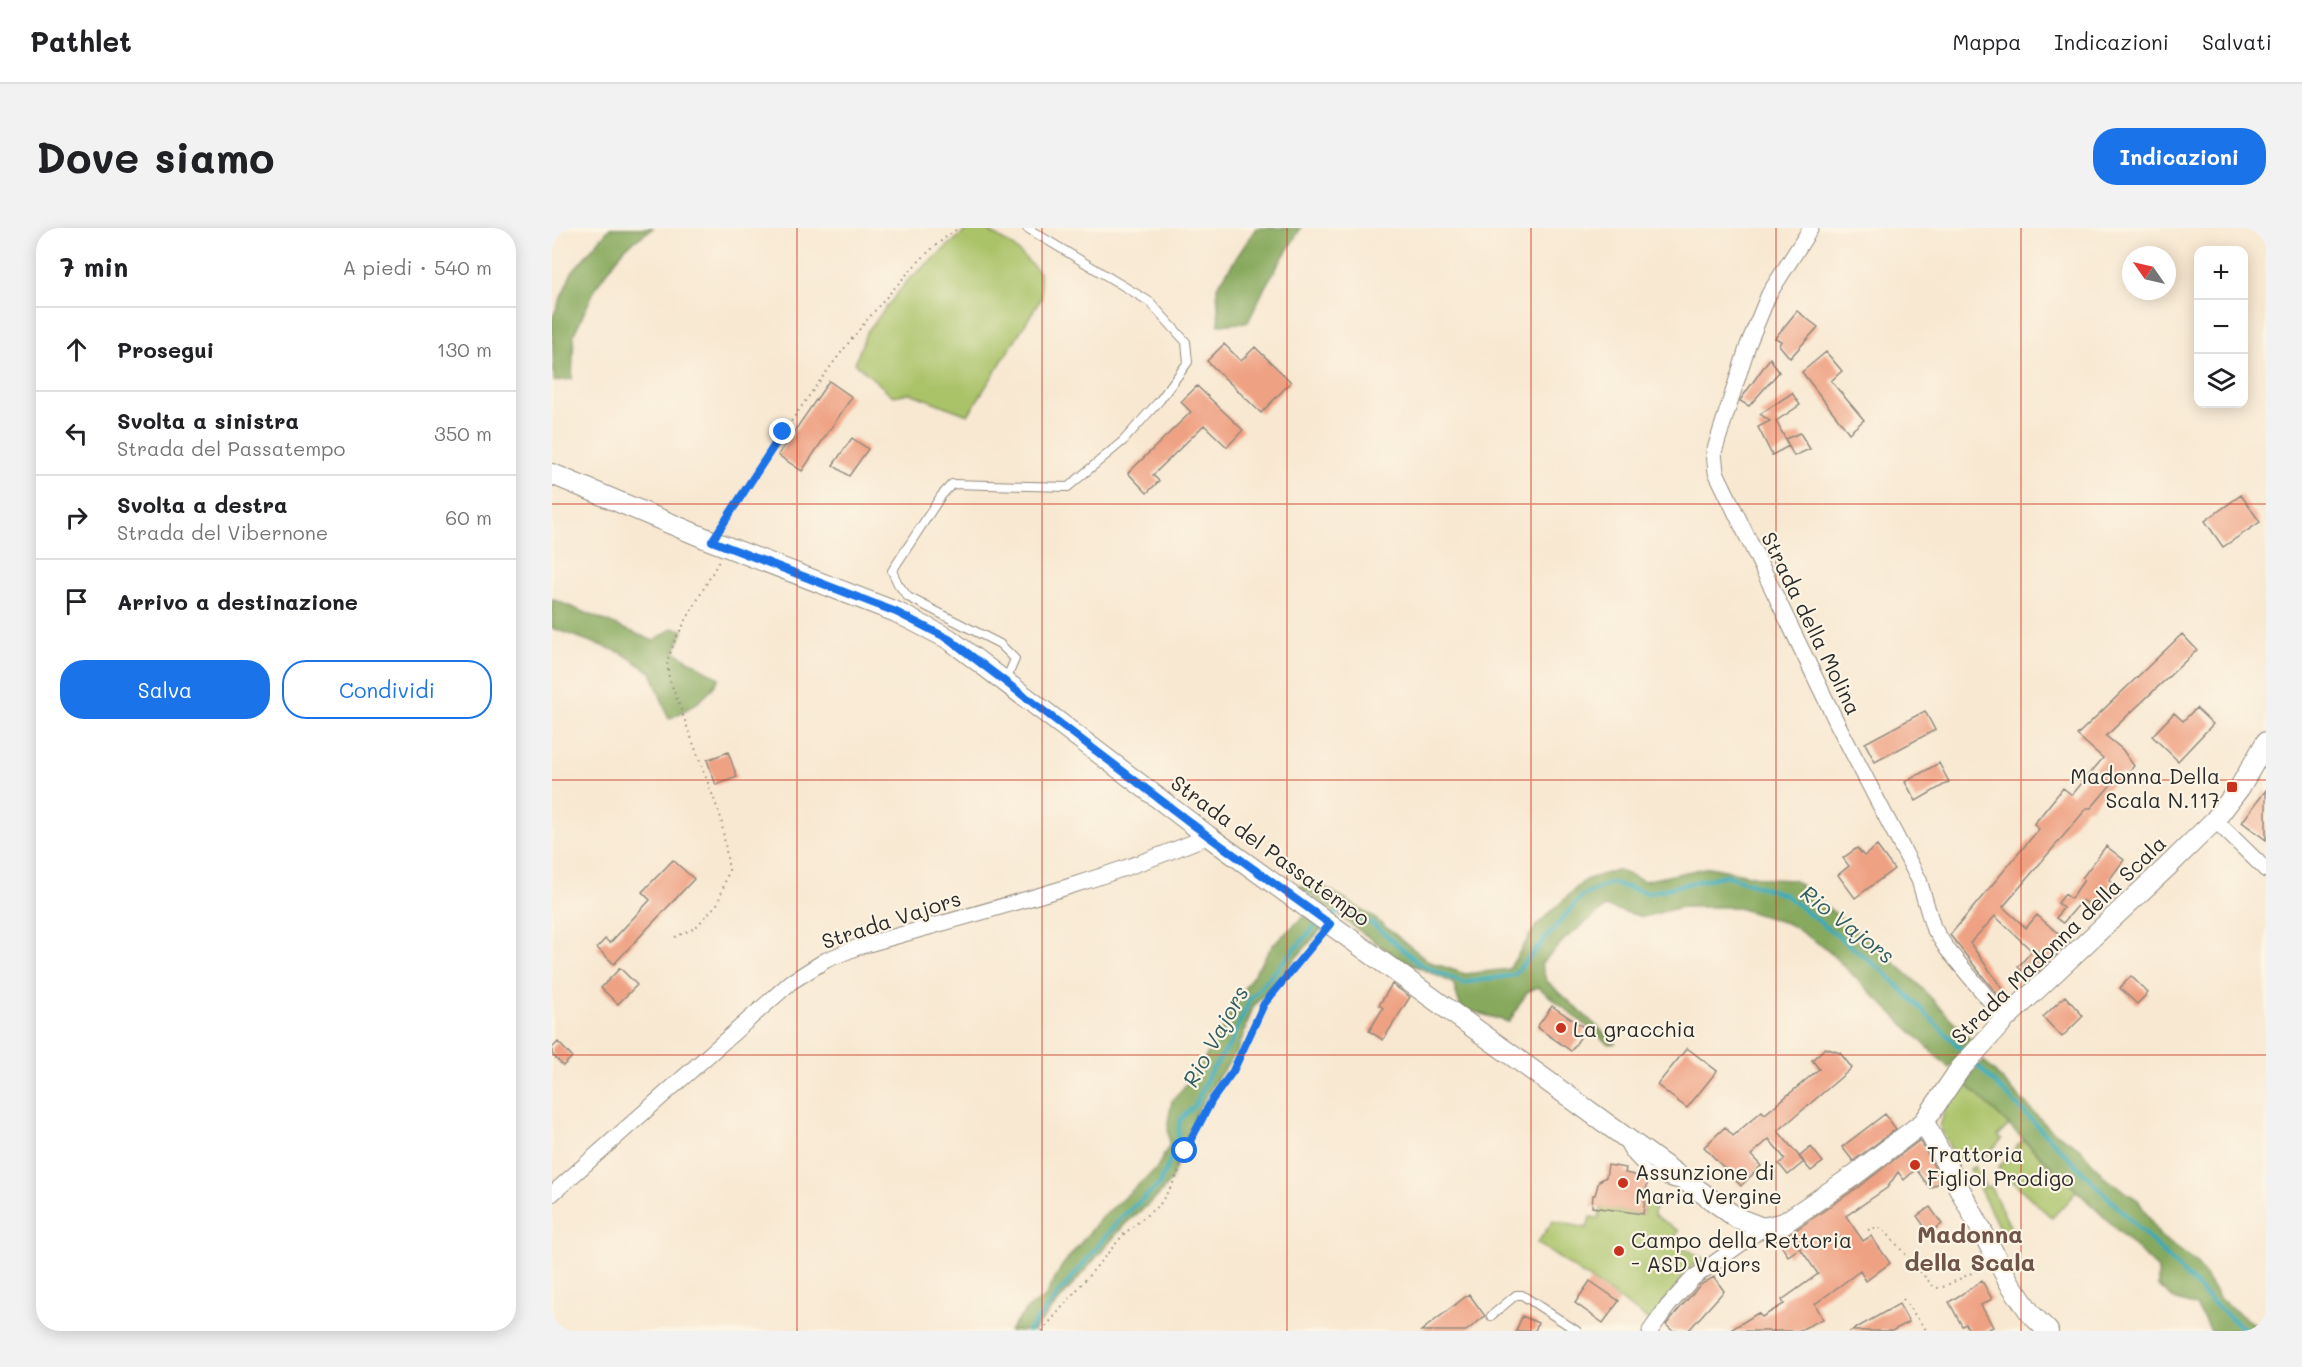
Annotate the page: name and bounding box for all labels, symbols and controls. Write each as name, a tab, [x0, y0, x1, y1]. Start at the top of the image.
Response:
text: Pathlet	[30, 23, 132, 59]
text: Mappa	[1953, 28, 2021, 55]
text: Indicazioni	[2054, 28, 2169, 55]
text: Salvati	[2202, 28, 2272, 55]
button: Indicazioni	[2093, 128, 2266, 185]
text: Dove siamo	[36, 129, 275, 184]
north arrow	[2122, 246, 2176, 300]
map controls	[2194, 246, 2248, 408]
button: +	[2194, 246, 2248, 300]
text: 7 min	[60, 250, 128, 284]
text: A piedi · 540 m	[343, 254, 492, 280]
button: −	[2194, 300, 2248, 354]
icon: ahead	[60, 333, 93, 366]
text: Prosegui	[117, 335, 214, 364]
text: 130 m	[437, 336, 492, 362]
button: layers	[2194, 354, 2248, 408]
text: Svolta a sinistra	[117, 406, 299, 435]
icon: left	[60, 417, 93, 450]
route end	[769, 418, 795, 444]
text: 350 m	[434, 420, 492, 446]
text: Strada del Passatempo	[117, 435, 345, 461]
text: Svolta a destra	[117, 490, 287, 519]
icon: right	[60, 501, 93, 534]
text: 60 m	[445, 504, 492, 530]
text: Strada del Vibernone	[117, 519, 328, 545]
street label: Strada della Molina	[1756, 527, 1868, 719]
icon: arrive	[60, 585, 93, 618]
text: Arrivo a destinazione	[117, 587, 358, 616]
button: Salva	[60, 660, 270, 719]
button: Condividi	[282, 660, 492, 719]
place label: Madonna Della Scala N.117	[2070, 762, 2220, 813]
street label: Strada del Passatempo	[1166, 769, 1376, 931]
marker: Madonna Della Scala N.117	[2225, 780, 2239, 794]
street label: Strada Madonna della Scala	[1945, 829, 2171, 1049]
water label: Rio Vajors	[1795, 878, 1901, 970]
street label: Strada Vajors	[818, 884, 964, 954]
water label: Rio Vajors	[1175, 980, 1255, 1092]
place label: La gracchia	[1573, 1015, 1696, 1042]
marker: La gracchia	[1554, 1021, 1568, 1035]
route start	[1171, 1137, 1197, 1163]
place label: Trattoria Figliol Prodigo	[1927, 1140, 2074, 1191]
place label: Assunzione di Maria Vergine	[1635, 1158, 1782, 1209]
marker: Trattoria Figliol Prodigo	[1908, 1158, 1922, 1172]
marker: Assunzione di Maria Vergine	[1616, 1176, 1630, 1190]
district label: Madonna della Scala	[1904, 1218, 2036, 1277]
place label: Campo della Rettoria - ASD Vajors	[1631, 1226, 1852, 1277]
marker: Campo della Rettoria - ASD Vajors	[1612, 1244, 1626, 1258]

